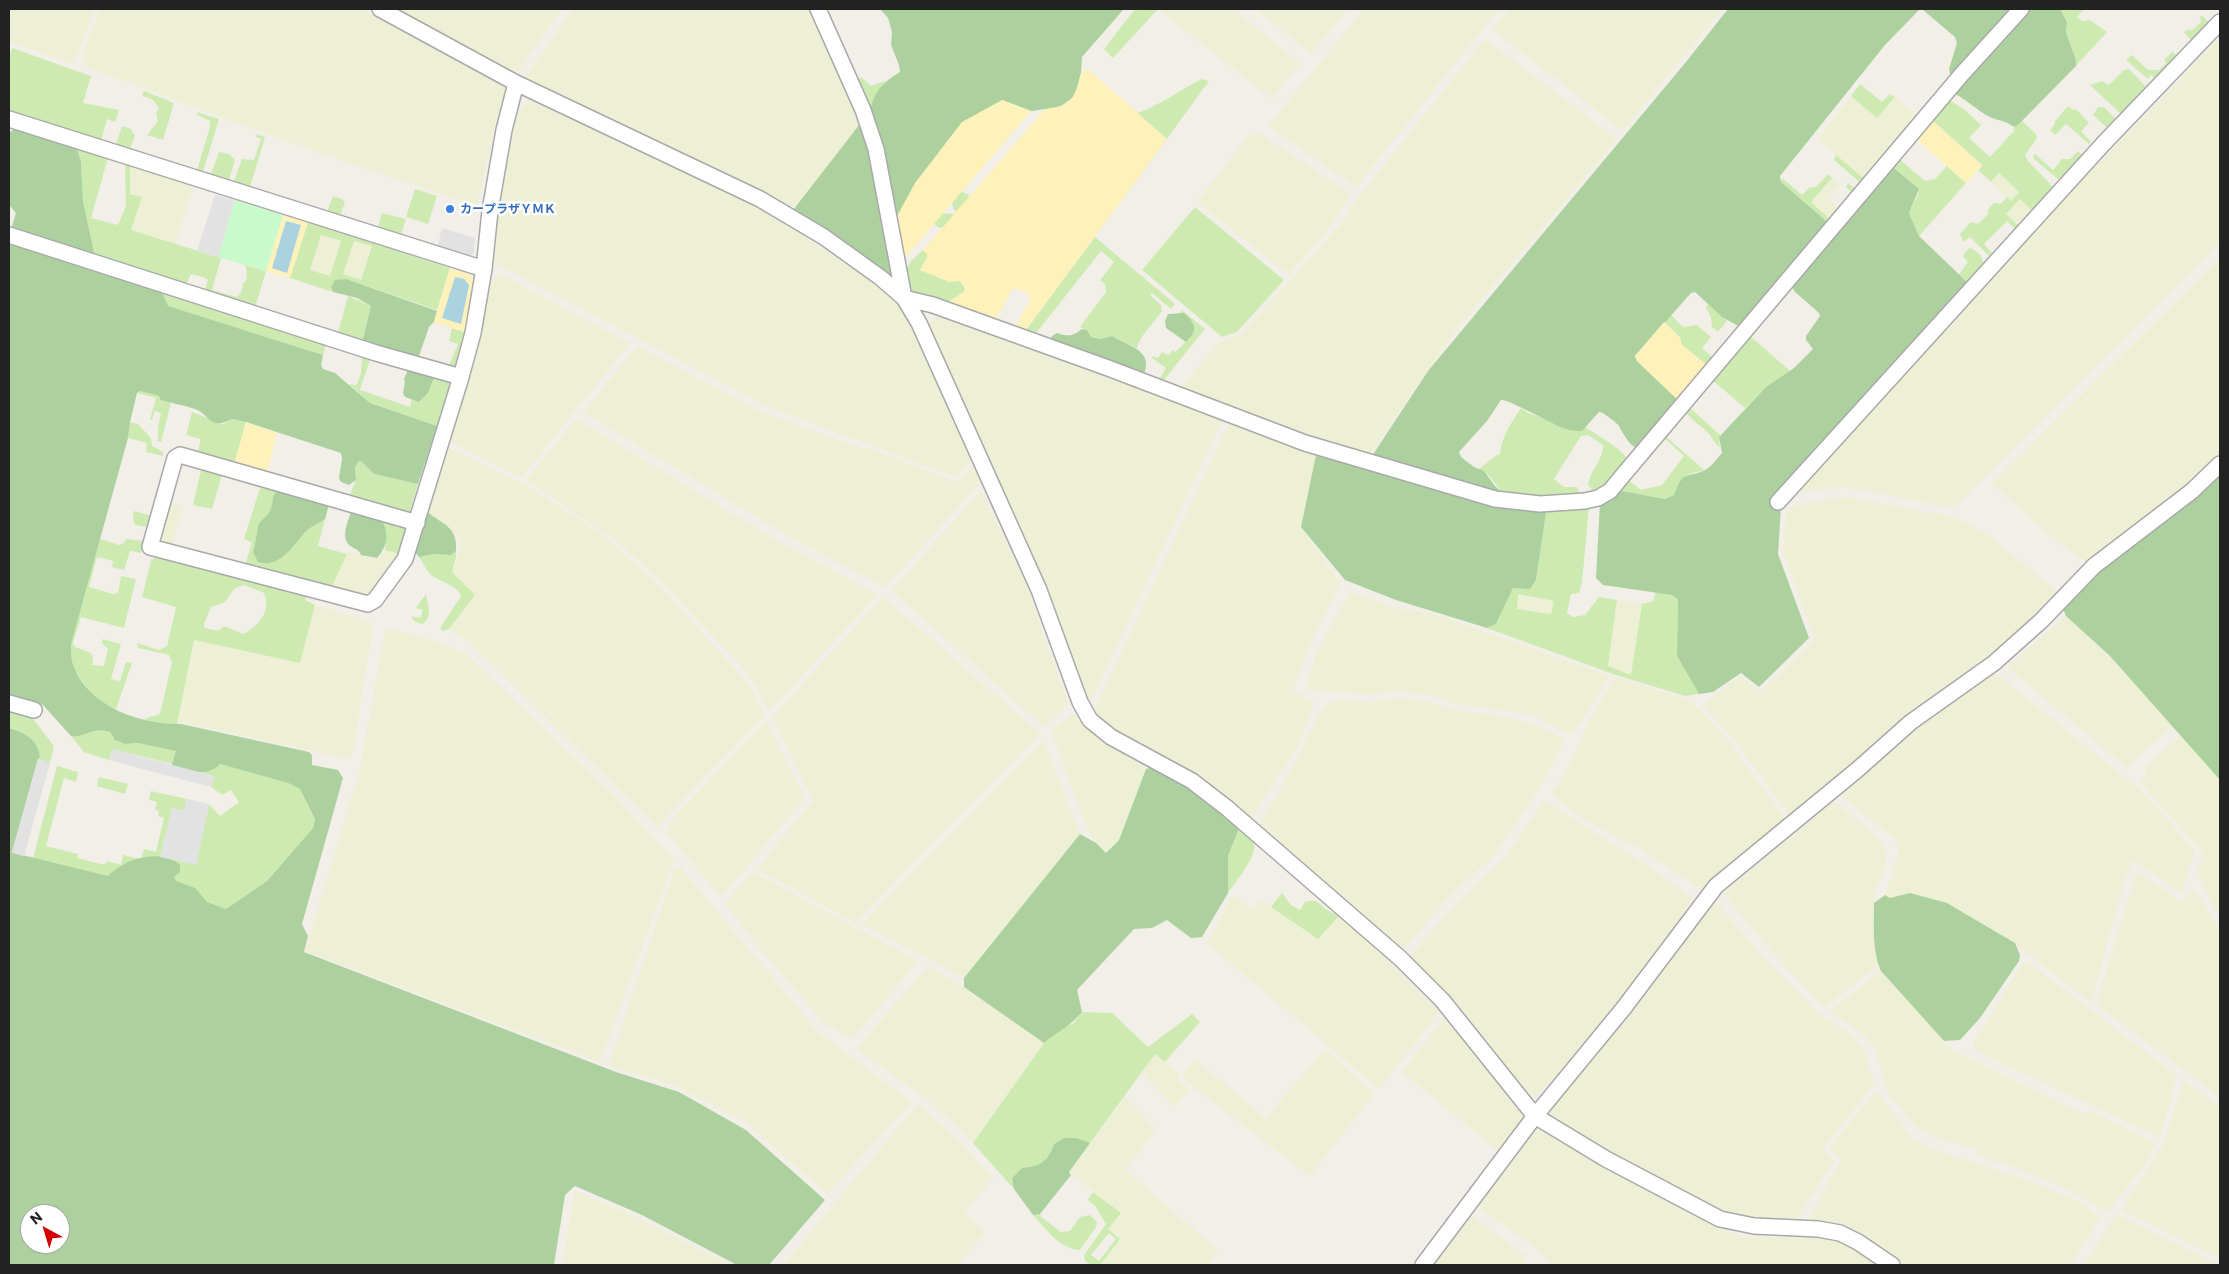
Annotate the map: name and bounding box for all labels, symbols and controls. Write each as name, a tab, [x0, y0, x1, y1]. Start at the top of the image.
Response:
place label: カープラザＹＭＫ	[460, 202, 556, 216]
marker: カープラザＹＭＫ	[444, 203, 456, 215]
north arrow	[20, 1204, 70, 1254]
text: N	[26, 1208, 45, 1228]

